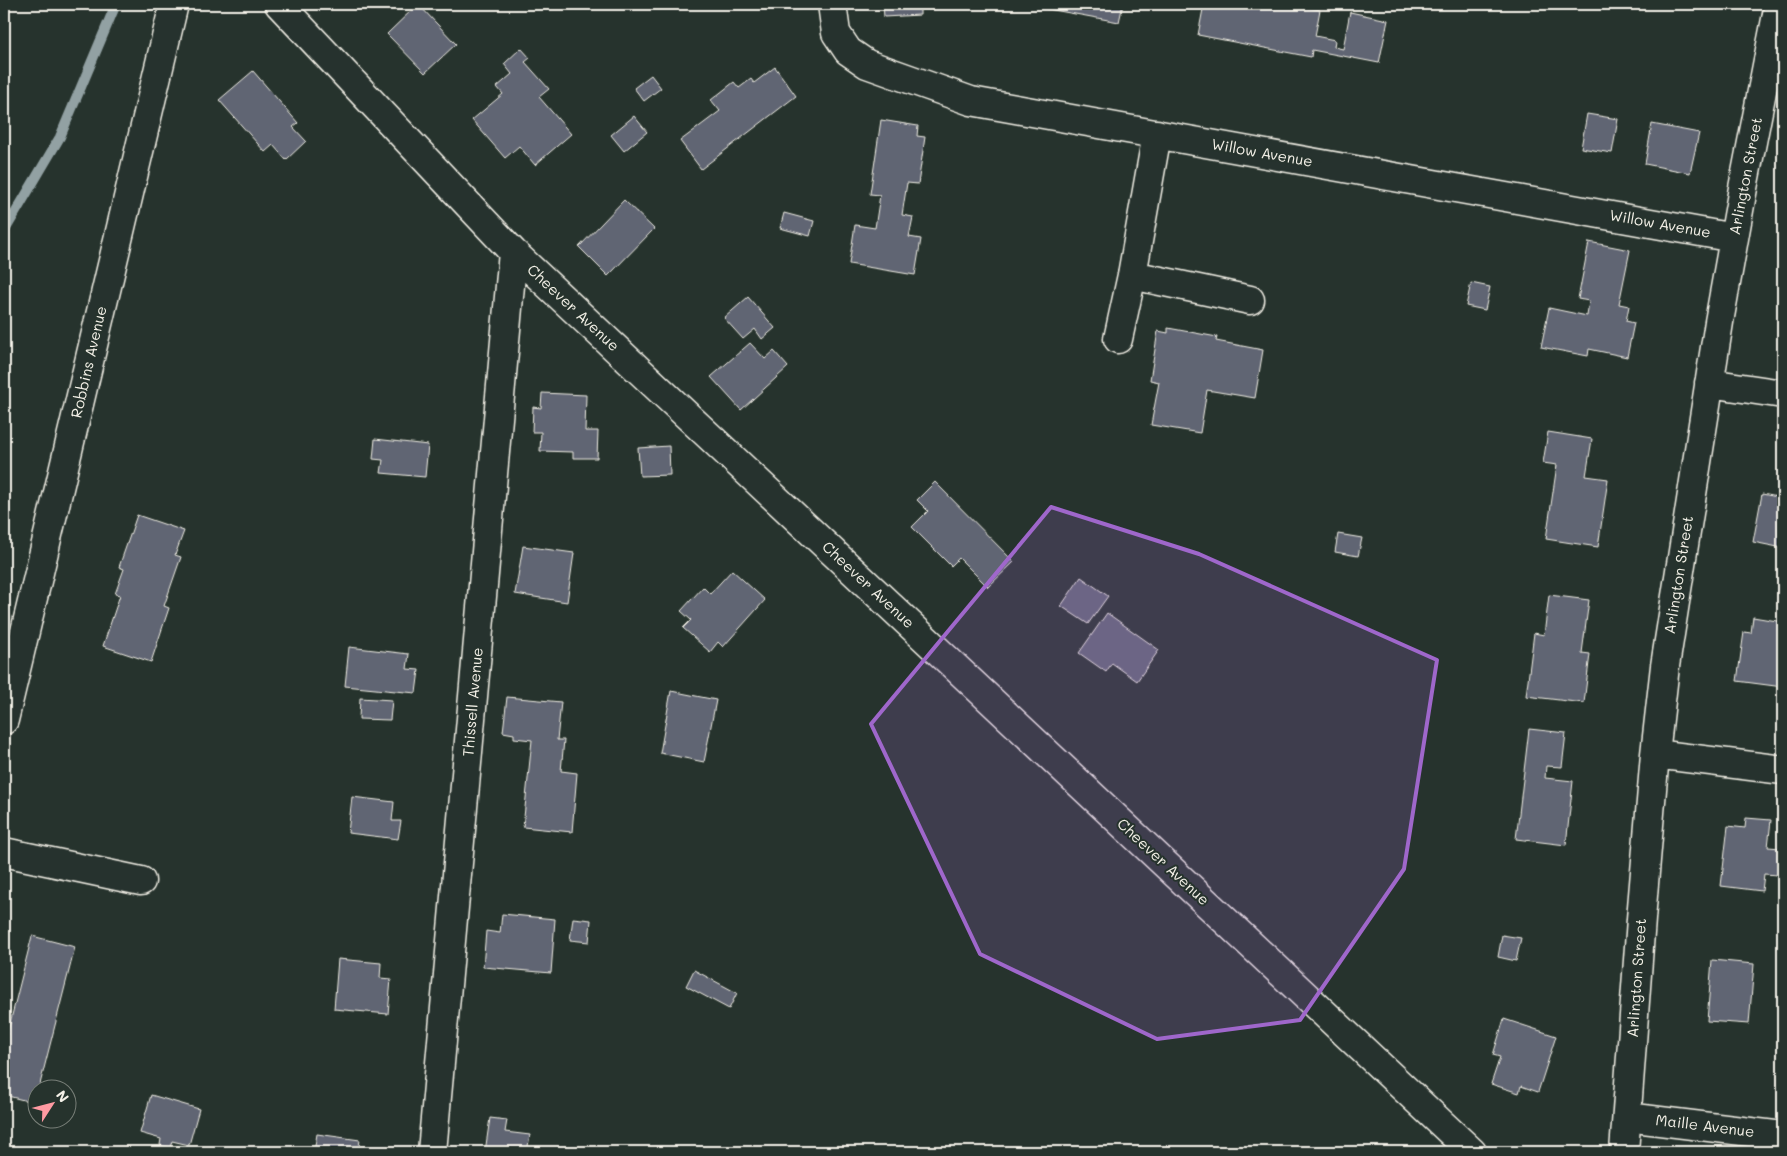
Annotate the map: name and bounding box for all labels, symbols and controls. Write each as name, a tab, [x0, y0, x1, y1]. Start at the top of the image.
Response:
street label: Arlington Street	[1724, 115, 1766, 236]
street label: Willow Avenue	[1210, 133, 1314, 171]
street label: Willow Avenue	[1608, 204, 1712, 242]
street label: Cheever Avenue	[523, 259, 624, 355]
street label: Robbins Avenue	[65, 304, 111, 420]
street label: Arlington Street	[1659, 514, 1697, 635]
street label: Cheever Avenue	[818, 536, 919, 632]
street label: Thissell Avenue	[457, 646, 487, 757]
street label: Cheever Avenue	[1113, 813, 1214, 909]
street label: Arlington Street	[1622, 918, 1650, 1038]
north arrow	[28, 1078, 78, 1128]
text: N	[52, 1086, 74, 1106]
street label: Maille Avenue	[1655, 1109, 1756, 1141]

